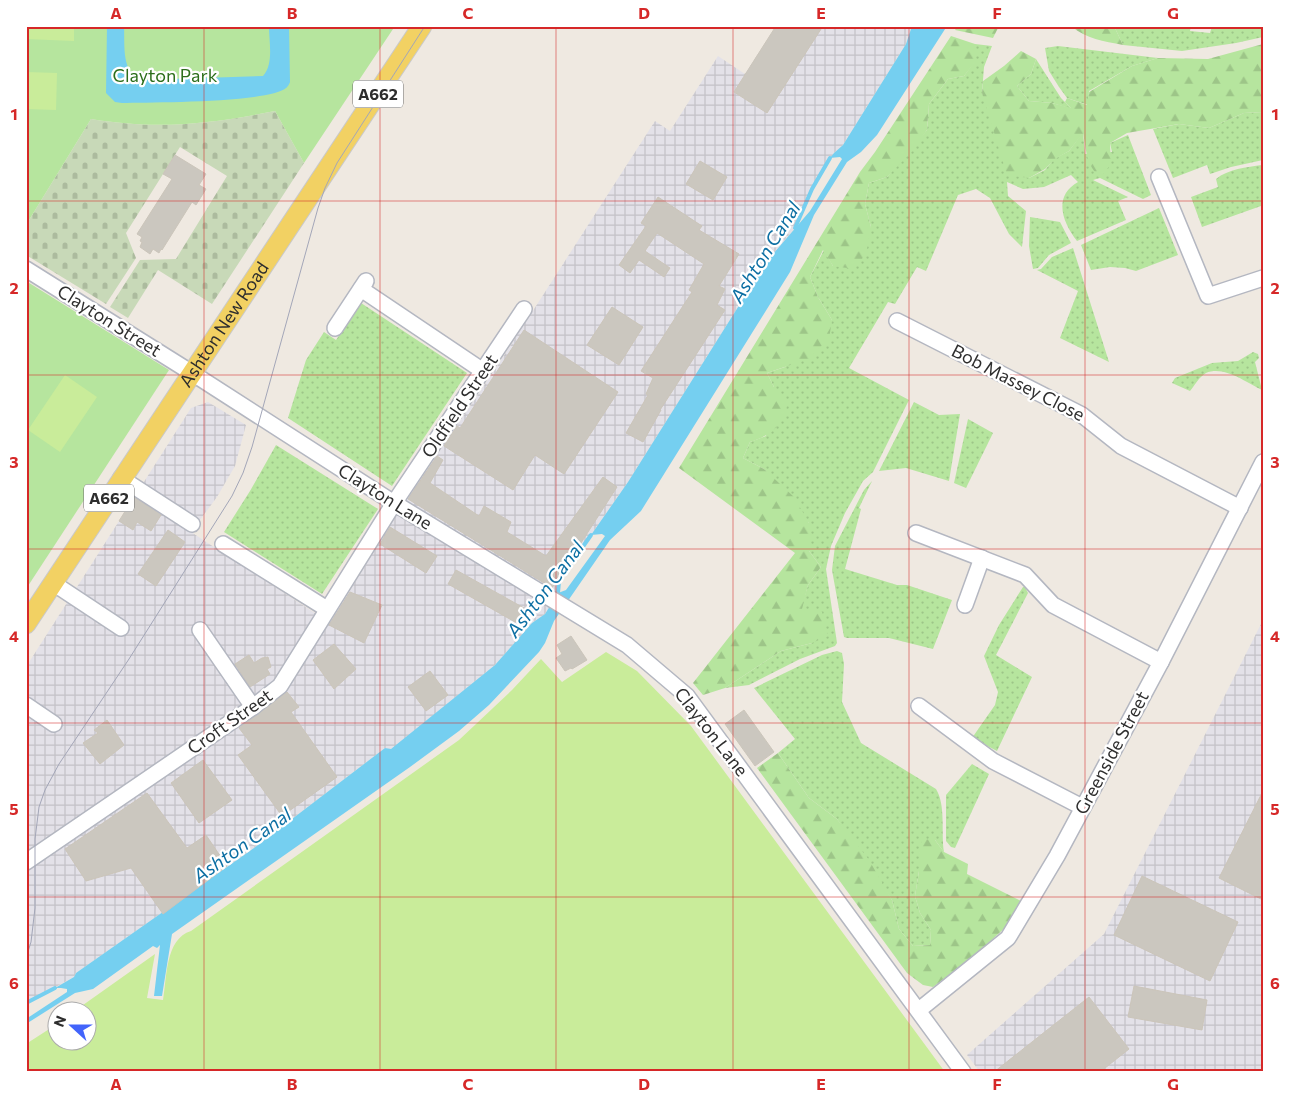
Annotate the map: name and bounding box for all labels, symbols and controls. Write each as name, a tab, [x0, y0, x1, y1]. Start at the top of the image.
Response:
text: A	[110, 3, 122, 22]
text: B	[287, 3, 298, 22]
text: C	[463, 3, 474, 22]
text: D	[638, 3, 650, 22]
text: E	[816, 3, 826, 22]
text: F	[992, 3, 1002, 22]
text: G	[1167, 3, 1179, 22]
park label: Clayton Park	[113, 64, 218, 86]
road number: A662	[353, 80, 403, 108]
text: 1	[10, 104, 18, 123]
text: 1	[1271, 104, 1279, 123]
water label: Ashton Canal	[724, 196, 805, 307]
street label: Ashton New Road	[174, 257, 273, 391]
text: 2	[9, 278, 19, 297]
text: 2	[1270, 278, 1280, 297]
street label: Clayton Street	[54, 280, 165, 361]
street label: Bob Massey Close	[948, 339, 1089, 425]
street label: Oldfield Street	[416, 349, 502, 461]
text: 3	[9, 452, 19, 471]
text: 3	[1270, 452, 1280, 471]
street label: Clayton Lane	[334, 459, 437, 534]
road number: A662	[84, 484, 134, 512]
water label: Ashton Canal	[500, 535, 589, 642]
text: 4	[9, 626, 19, 645]
text: 4	[1270, 626, 1280, 645]
street label: Clayton Lane	[670, 683, 753, 780]
street label: Croft Street	[183, 684, 276, 758]
street label: Greenside Street	[1069, 687, 1153, 818]
text: 5	[9, 799, 19, 818]
text: 5	[1270, 799, 1280, 818]
water label: Ashton Canal	[187, 802, 296, 888]
text: 6	[9, 973, 19, 992]
text: 6	[1270, 973, 1280, 992]
north arrow	[48, 1000, 98, 1050]
text: N	[50, 1013, 69, 1029]
text: A	[110, 1074, 122, 1093]
text: B	[287, 1074, 298, 1093]
text: C	[463, 1074, 474, 1093]
text: D	[638, 1074, 650, 1093]
text: E	[816, 1074, 826, 1093]
text: F	[992, 1074, 1002, 1093]
text: G	[1167, 1074, 1179, 1093]

